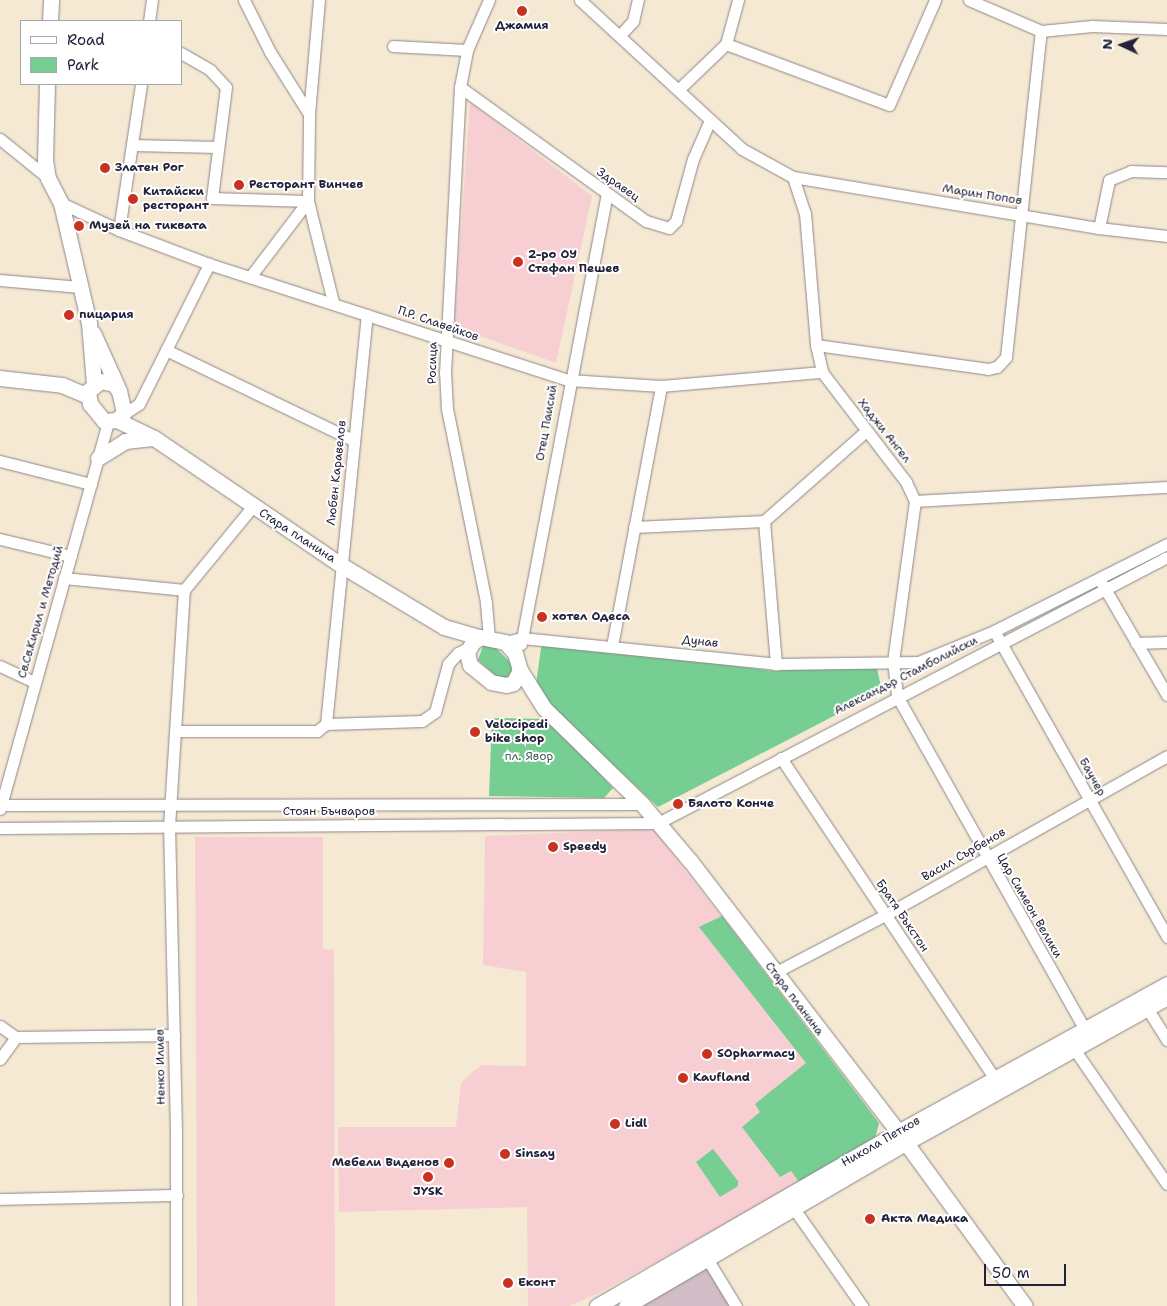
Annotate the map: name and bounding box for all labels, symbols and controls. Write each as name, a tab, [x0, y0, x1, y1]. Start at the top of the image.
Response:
marker: Джамия	[516, 5, 528, 17]
place label: Джамия	[495, 19, 549, 33]
legend	[20, 20, 182, 85]
north arrow	[1097, 20, 1147, 70]
text: Road	[67, 30, 105, 50]
text: N	[1098, 38, 1116, 50]
text: Park	[67, 55, 99, 75]
place label: Златен Рог	[115, 161, 184, 175]
marker: Златен Рог	[99, 162, 111, 174]
street label: Здравец	[594, 165, 642, 205]
place label: Ресторант Винчев	[249, 178, 363, 192]
marker: Ресторант Винчев	[233, 179, 245, 191]
street label: Марин Попов	[941, 182, 1023, 208]
place label: Китайски ресторант	[143, 185, 209, 213]
marker: Китайски ресторант	[127, 193, 139, 205]
place label: Музей на тиквата	[89, 219, 207, 233]
marker: Музей на тиквата	[73, 220, 85, 232]
place label: 2-ро ОУ Стефан Пешев	[528, 248, 619, 276]
marker: 2-ро ОУ Стефан Пешев	[512, 256, 524, 268]
street label: П.Р. Славейков	[396, 303, 480, 345]
place label: пицария	[79, 308, 134, 322]
marker: пицария	[63, 309, 75, 321]
street label: Росица	[425, 342, 441, 384]
street label: Отец Паисий	[533, 384, 561, 462]
street label: Хаджи Ангел	[854, 396, 914, 466]
street label: Любен Каравелов	[324, 420, 350, 526]
street label: Стара планина	[256, 506, 338, 566]
street label: Св.Св.Кирил и Методий	[15, 544, 67, 680]
place label: хотел Одеса	[552, 610, 630, 624]
marker: хотел Одеса	[536, 611, 548, 623]
street label: Дунав	[681, 633, 719, 651]
street label: Александър Стамболийски	[832, 634, 980, 718]
place label: Velocipedi bike shop	[485, 718, 548, 746]
marker: Velocipedi bike shop	[469, 726, 481, 738]
park label: пл. Явор	[505, 750, 553, 764]
street label: Баучер	[1076, 755, 1108, 799]
place label: Бялото Конче	[688, 797, 774, 811]
marker: Бялото Конче	[672, 798, 684, 810]
street label: Стоян Бъчваров	[283, 805, 375, 819]
street label: Васил Сърбенов	[920, 825, 1008, 885]
place label: Speedy	[563, 840, 607, 854]
marker: Speedy	[547, 841, 559, 853]
street label: Цар Симеон Велики	[993, 851, 1065, 961]
street label: Братя Бъкстон	[872, 877, 932, 955]
street label: Стара планина	[762, 959, 826, 1039]
street label: Ненко Илиев	[153, 1029, 169, 1105]
place label: SOpharmacy	[717, 1047, 795, 1061]
marker: SOpharmacy	[701, 1048, 713, 1060]
place label: Kaufland	[693, 1071, 750, 1085]
marker: Kaufland	[677, 1072, 689, 1084]
street label: Никола Петков	[839, 1114, 923, 1170]
place label: Lidl	[625, 1117, 647, 1131]
marker: Lidl	[609, 1118, 621, 1130]
place label: Sinsay	[515, 1147, 555, 1161]
marker: Sinsay	[499, 1148, 511, 1160]
place label: Мебели Виденов	[332, 1156, 439, 1170]
marker: Мебели Виденов	[443, 1157, 455, 1169]
marker: JYSK	[422, 1171, 434, 1183]
place label: JYSK	[413, 1185, 443, 1199]
marker: Акта Медика	[863, 1212, 877, 1226]
place label: Акта Медика	[881, 1212, 968, 1226]
scale bar	[987, 1254, 1070, 1286]
text: 50 m	[992, 1263, 1030, 1283]
place label: Еконт	[518, 1276, 556, 1290]
marker: Еконт	[502, 1277, 514, 1289]

